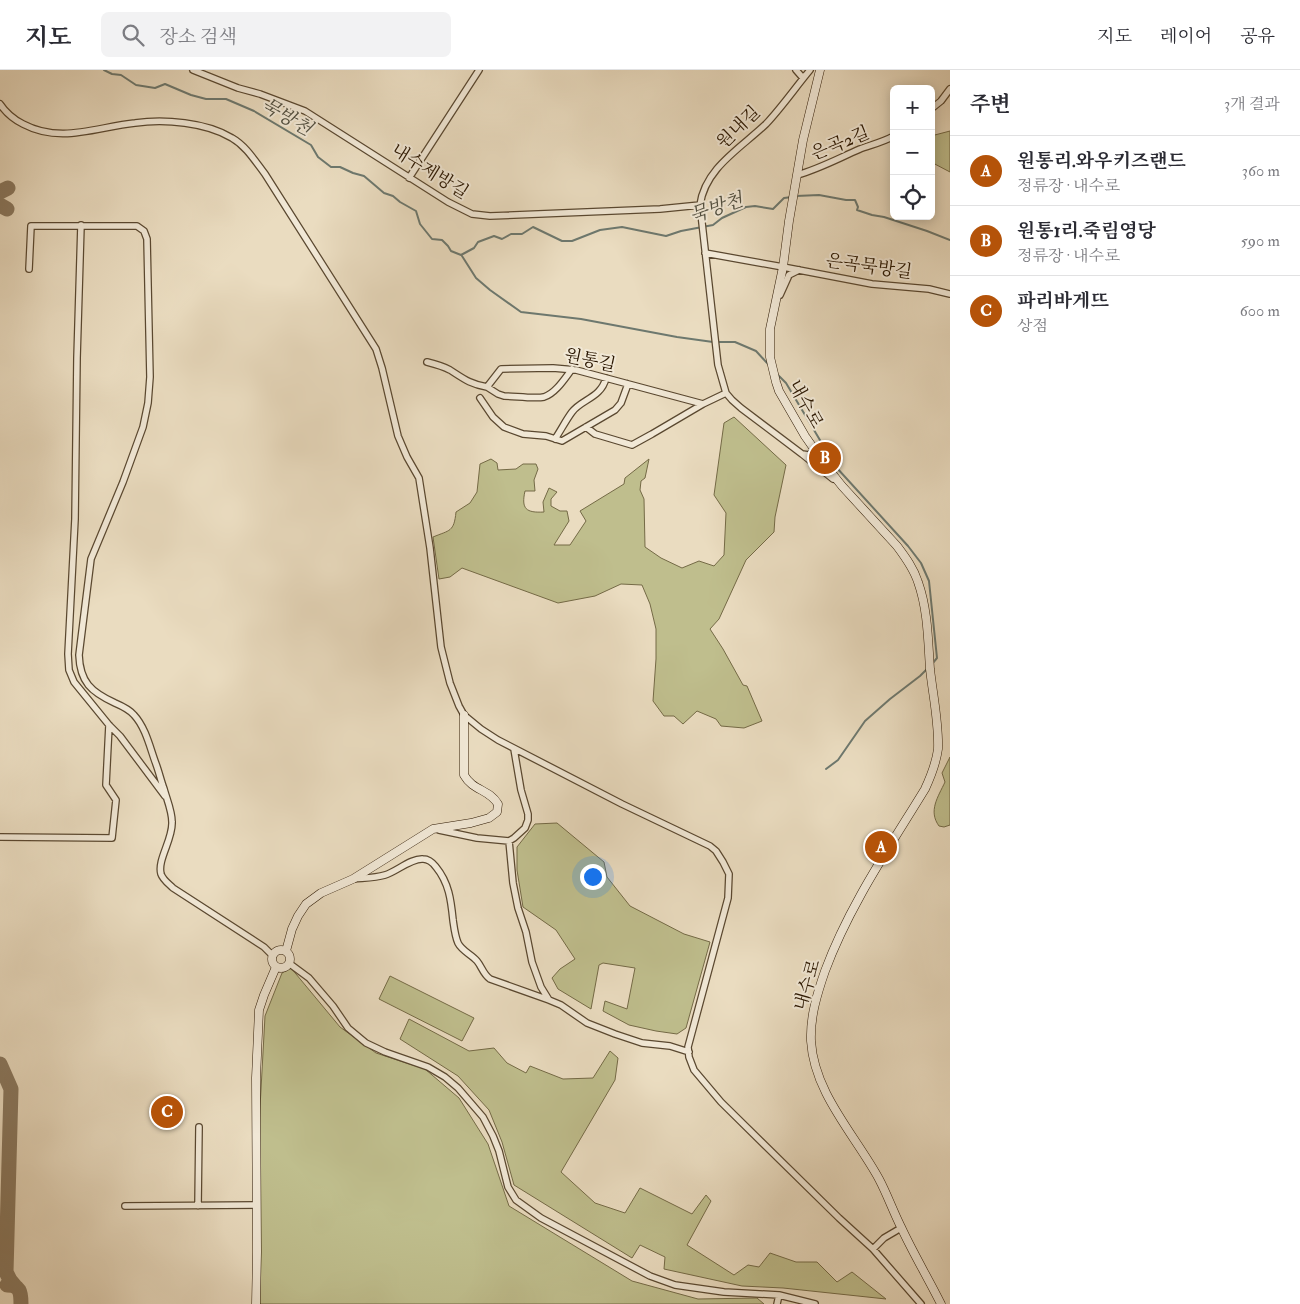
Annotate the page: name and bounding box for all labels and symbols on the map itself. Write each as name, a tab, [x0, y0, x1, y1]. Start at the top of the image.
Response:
water label: 묵방천	[257, 93, 318, 142]
street label: 원내길	[712, 101, 765, 154]
street label: 은곡2길	[807, 121, 873, 166]
street label: 내수제방길	[387, 139, 473, 204]
water label: 묵방천	[686, 187, 748, 228]
street label: 은곡묵방길	[824, 249, 914, 284]
street label: 원통길	[562, 344, 618, 377]
street label: 내수로	[783, 376, 828, 433]
pin: B	[809, 439, 841, 477]
pin: A	[865, 828, 897, 866]
your location	[580, 864, 606, 890]
street label: 내수로	[789, 957, 826, 1013]
pin: C	[151, 1093, 183, 1131]

